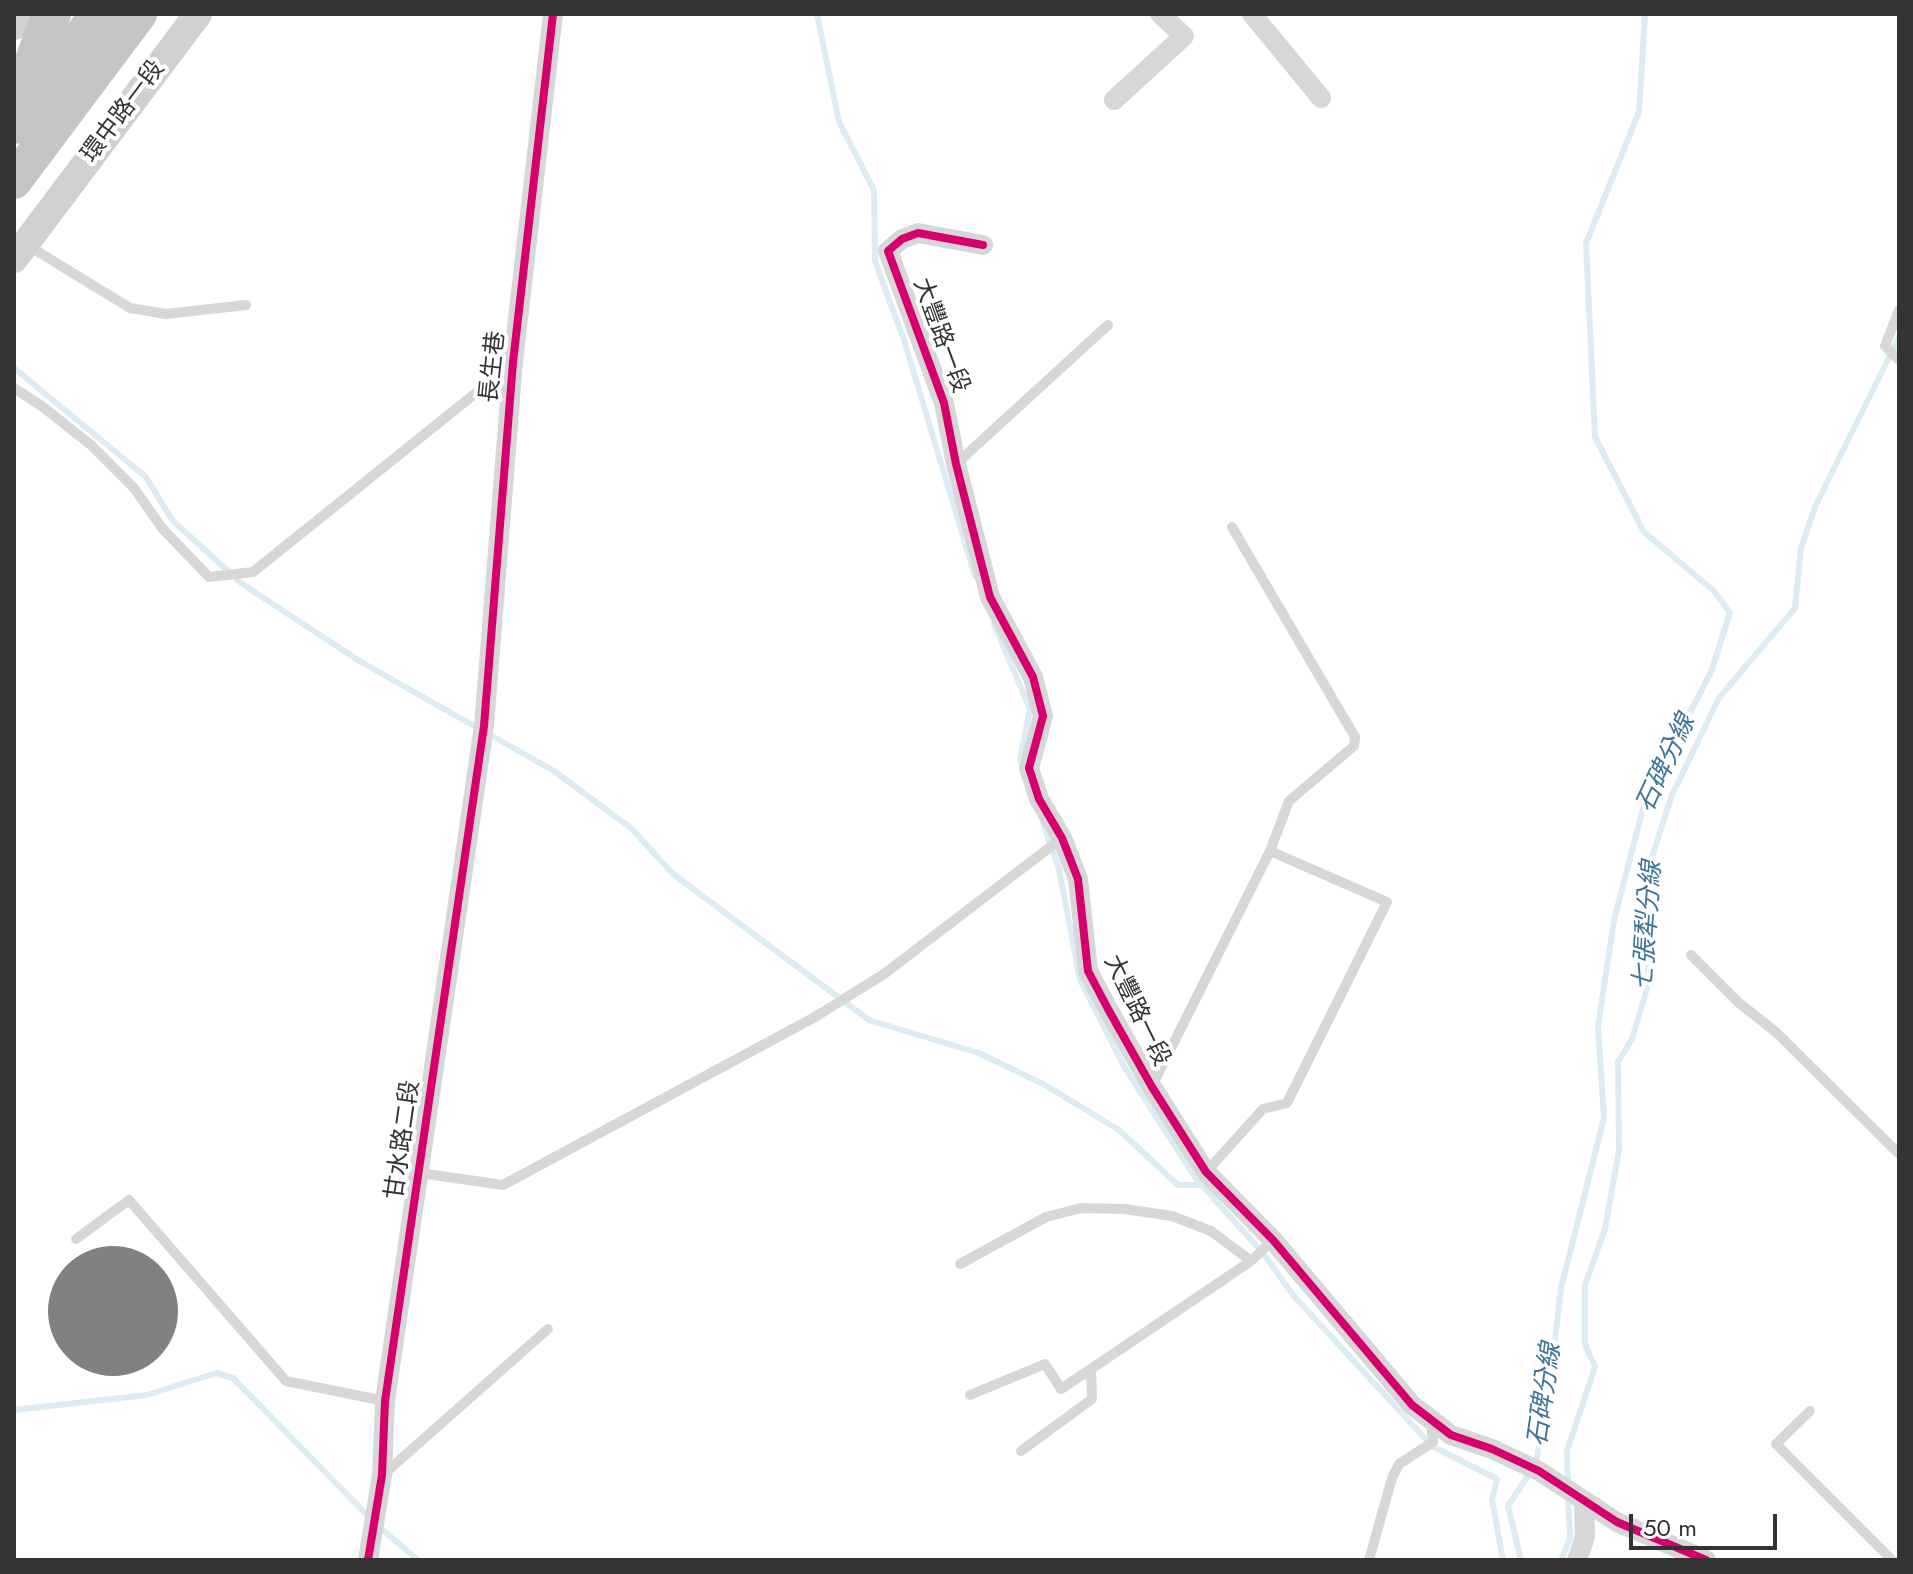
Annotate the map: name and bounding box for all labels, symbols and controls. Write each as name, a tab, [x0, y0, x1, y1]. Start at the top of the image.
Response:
street label: 環中路一段	[76, 55, 172, 169]
street label: 大豐路一段	[906, 275, 974, 397]
street label: 長生巷	[476, 330, 512, 404]
water label: 石碑分線	[1631, 710, 1703, 818]
water label: 七張犁分線	[1629, 860, 1669, 992]
street label: 大豐路一段	[1097, 951, 1175, 1071]
street label: 甘水路二段	[381, 1079, 427, 1201]
water label: 石碑分線	[1523, 1341, 1569, 1449]
scale bar	[1633, 1498, 1781, 1548]
text: 50 m	[1643, 1510, 1697, 1545]

